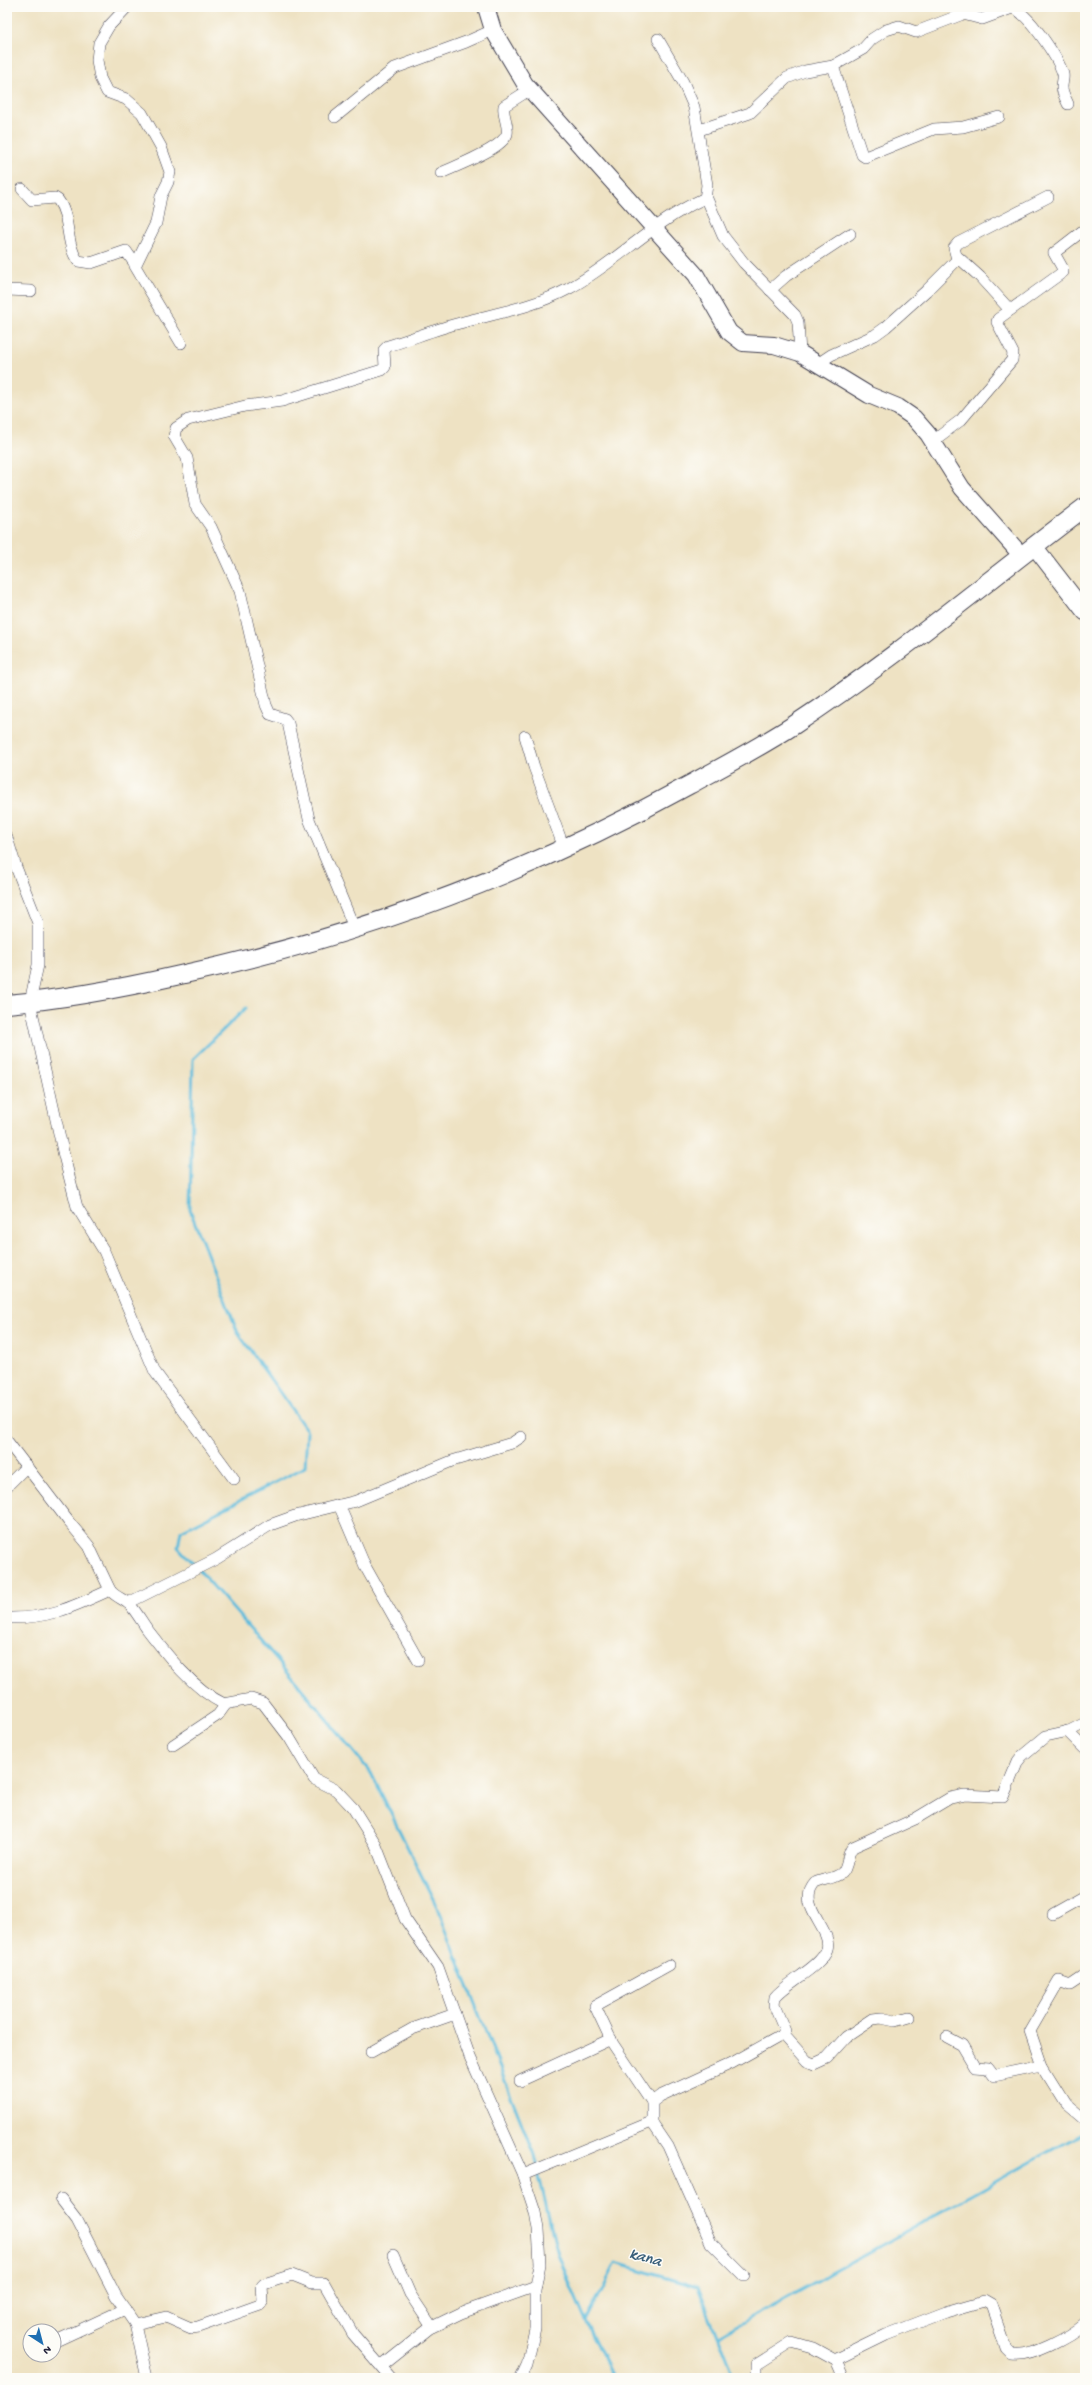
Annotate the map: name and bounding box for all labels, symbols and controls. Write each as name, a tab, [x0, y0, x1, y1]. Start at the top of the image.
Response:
water label: kana	[627, 2245, 664, 2273]
north arrow	[22, 2323, 62, 2363]
text: N	[40, 2343, 53, 2356]

